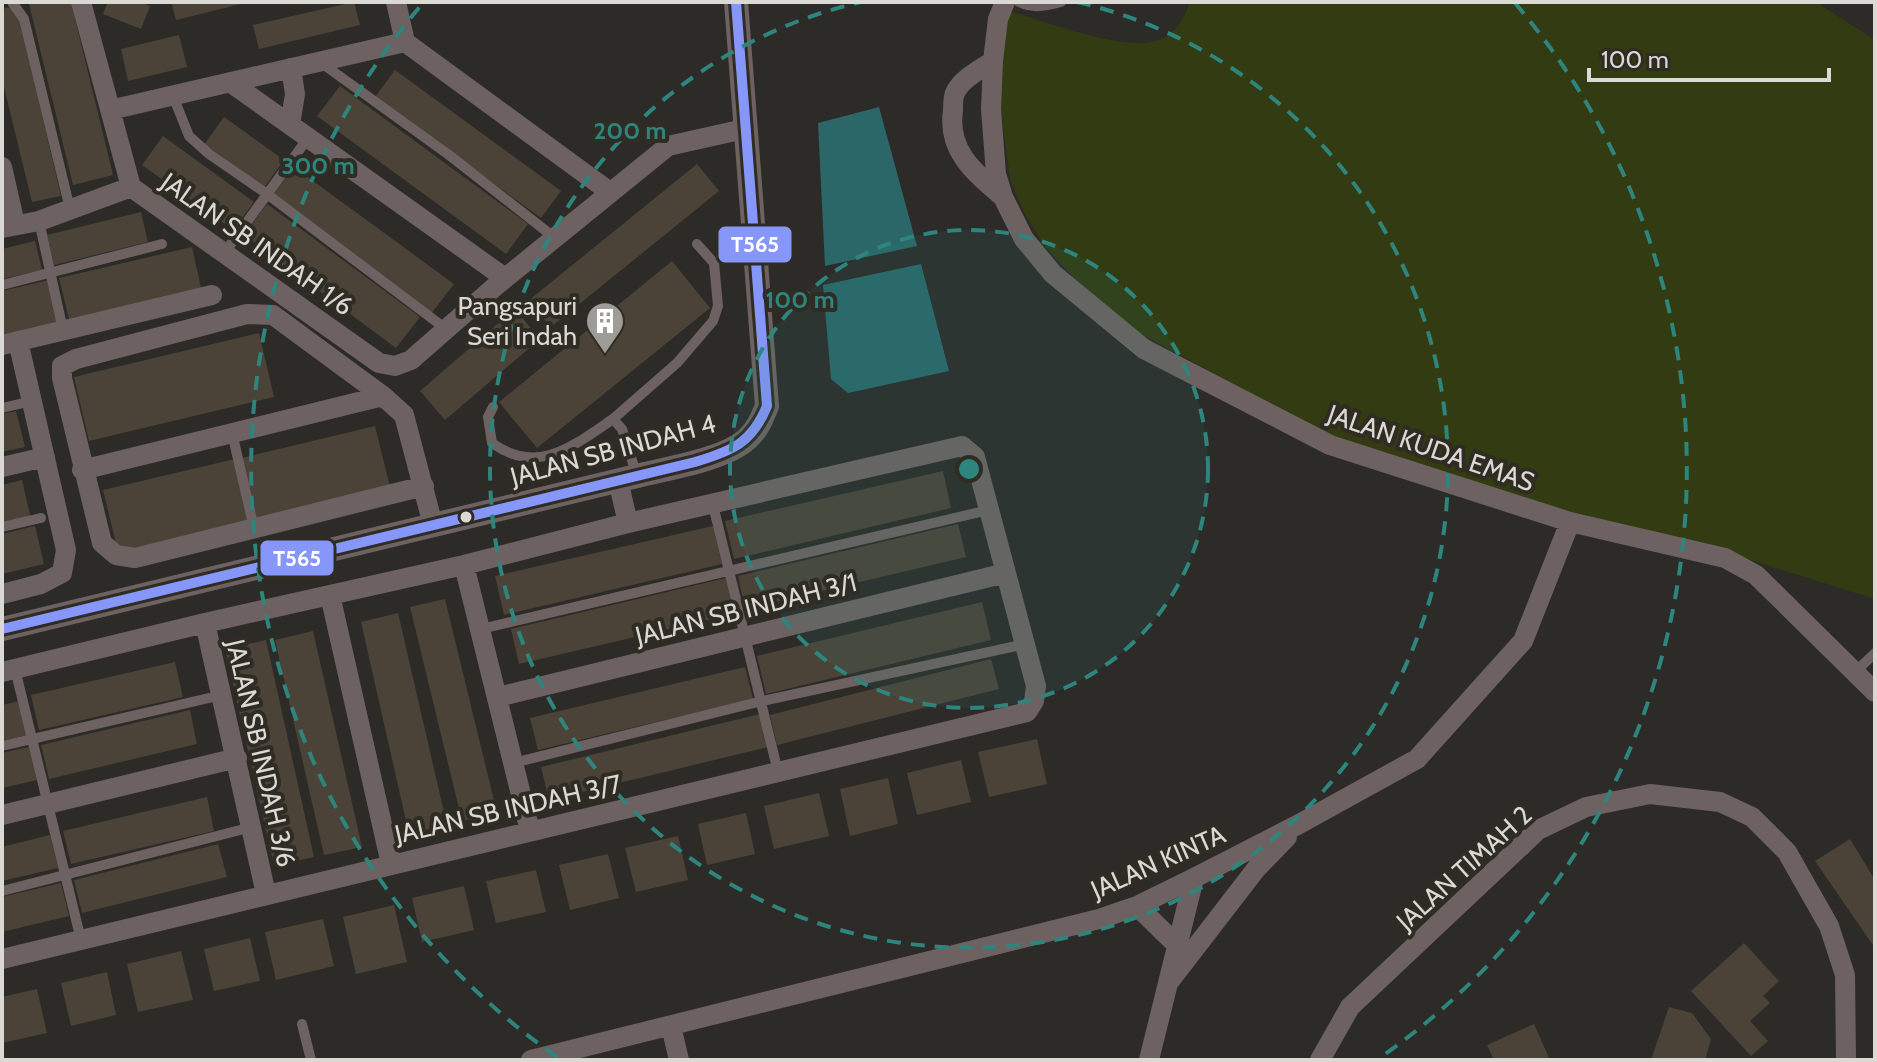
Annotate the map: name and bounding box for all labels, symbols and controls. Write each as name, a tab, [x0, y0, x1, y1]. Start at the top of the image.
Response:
scale bar	[1589, 32, 1829, 82]
text: 100 m	[1601, 45, 1669, 74]
text: 200 m	[594, 116, 666, 145]
text: 300 m	[281, 151, 355, 180]
street label: JALAN SB INDAH 1/6	[154, 165, 359, 322]
line badge: T565	[717, 225, 793, 264]
text: T565	[731, 231, 779, 258]
text: 100 m	[765, 285, 835, 314]
place label: Pangsapuri Seri Indah	[457, 290, 577, 352]
building icon: Pangsapuri Seri Indah	[584, 300, 626, 355]
street label: JALAN KUDA EMAS	[1322, 397, 1539, 498]
street label: JALAN SB INDAH 4	[506, 407, 719, 493]
centre of rings	[955, 455, 983, 483]
unlabelled marker	[458, 509, 474, 525]
line badge: T565	[259, 539, 335, 577]
text: T565	[273, 545, 321, 572]
street label: JALAN SB INDAH 3/1	[631, 566, 860, 652]
street label: JALAN SB INDAH 3/6	[219, 635, 303, 870]
street label: JALAN SB INDAH 3/7	[391, 767, 624, 851]
street label: JALAN TIMAH 2	[1389, 799, 1538, 938]
street label: JALAN KINTA	[1085, 818, 1230, 906]

